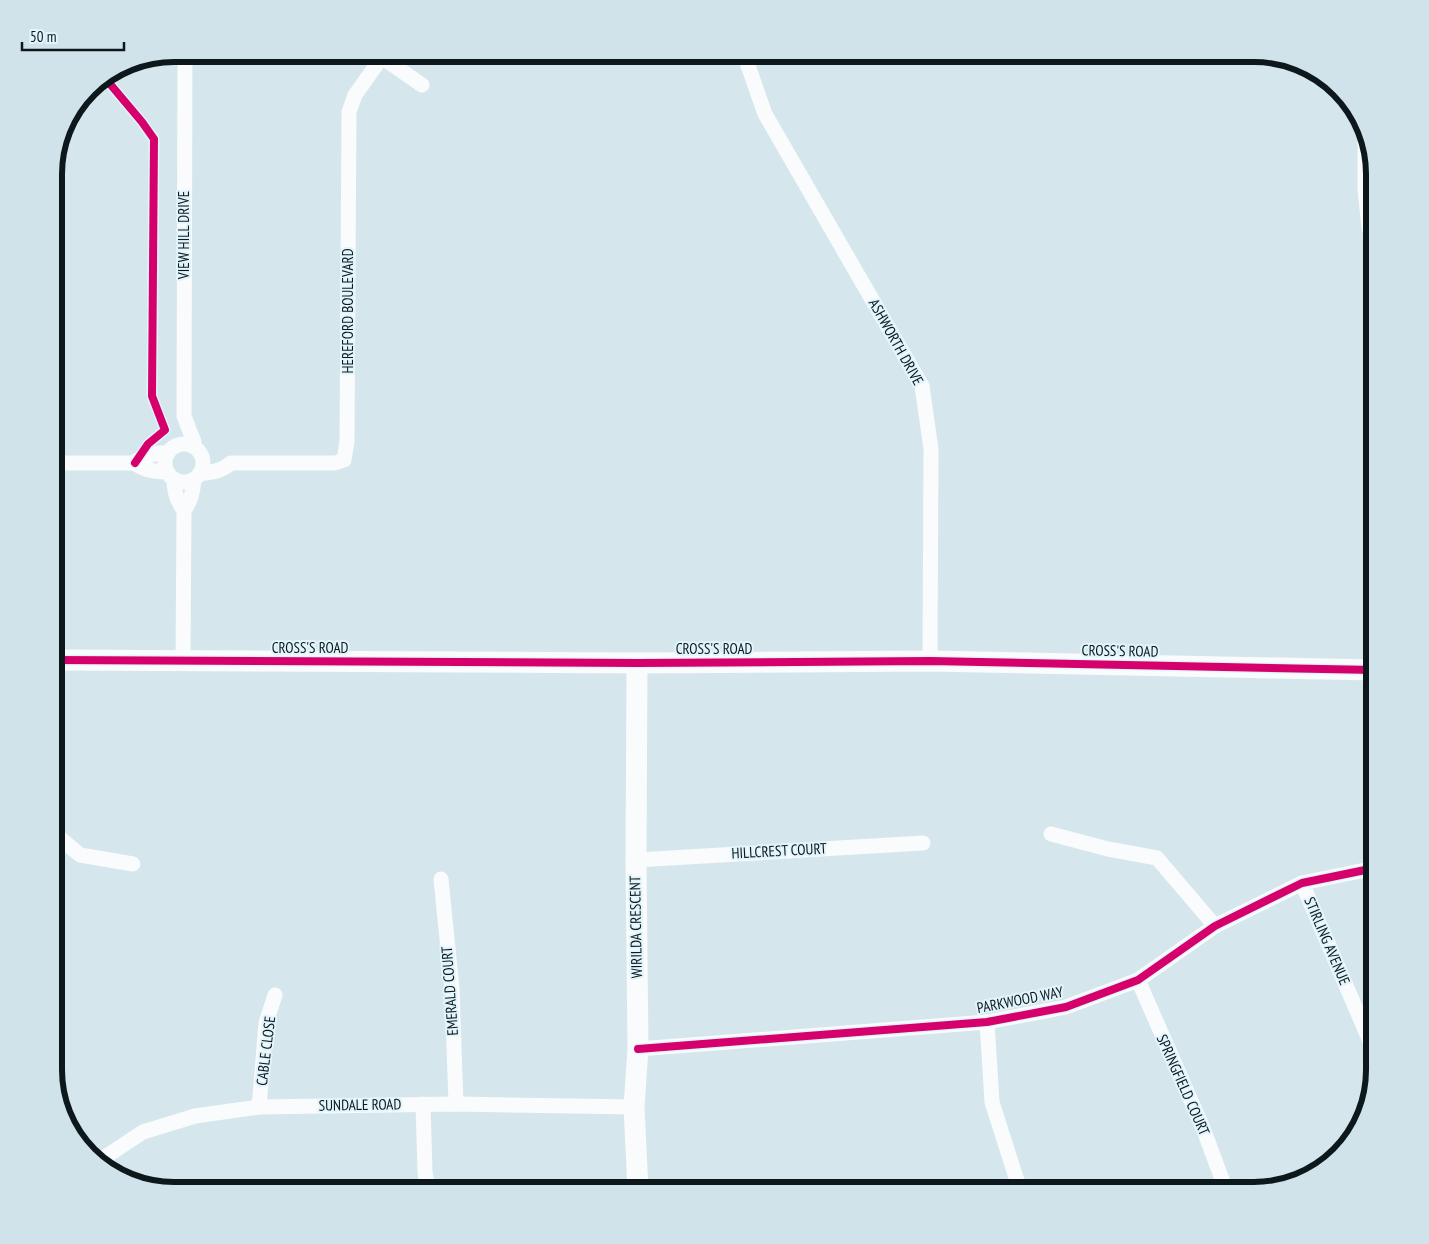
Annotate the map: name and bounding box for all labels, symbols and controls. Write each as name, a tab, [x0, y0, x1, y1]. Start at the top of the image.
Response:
scale bar	[22, 20, 125, 52]
text: 50 m	[30, 27, 56, 46]
street label: VIEW HILL DRIVE	[174, 191, 193, 280]
street label: HEREFORD BOULEVARD	[338, 248, 357, 374]
street label: ASHWORTH DRIVE	[865, 295, 928, 388]
street label: CROSS'S ROAD	[272, 638, 348, 657]
street label: CROSS'S ROAD	[676, 639, 752, 658]
street label: CROSS'S ROAD	[1081, 640, 1159, 661]
street label: HILLCREST COURT	[731, 839, 827, 862]
street label: WIRILDA CRESCENT	[625, 875, 646, 979]
street label: STIRLING AVENUE	[1300, 894, 1355, 988]
street label: EMERALD COURT	[437, 945, 462, 1036]
street label: PARKWOOD WAY	[975, 982, 1065, 1017]
street label: CABLE CLOSE	[252, 1015, 279, 1087]
street label: SPRINGFIELD COURT	[1153, 1031, 1214, 1138]
street label: SUNDALE ROAD	[319, 1094, 402, 1115]

